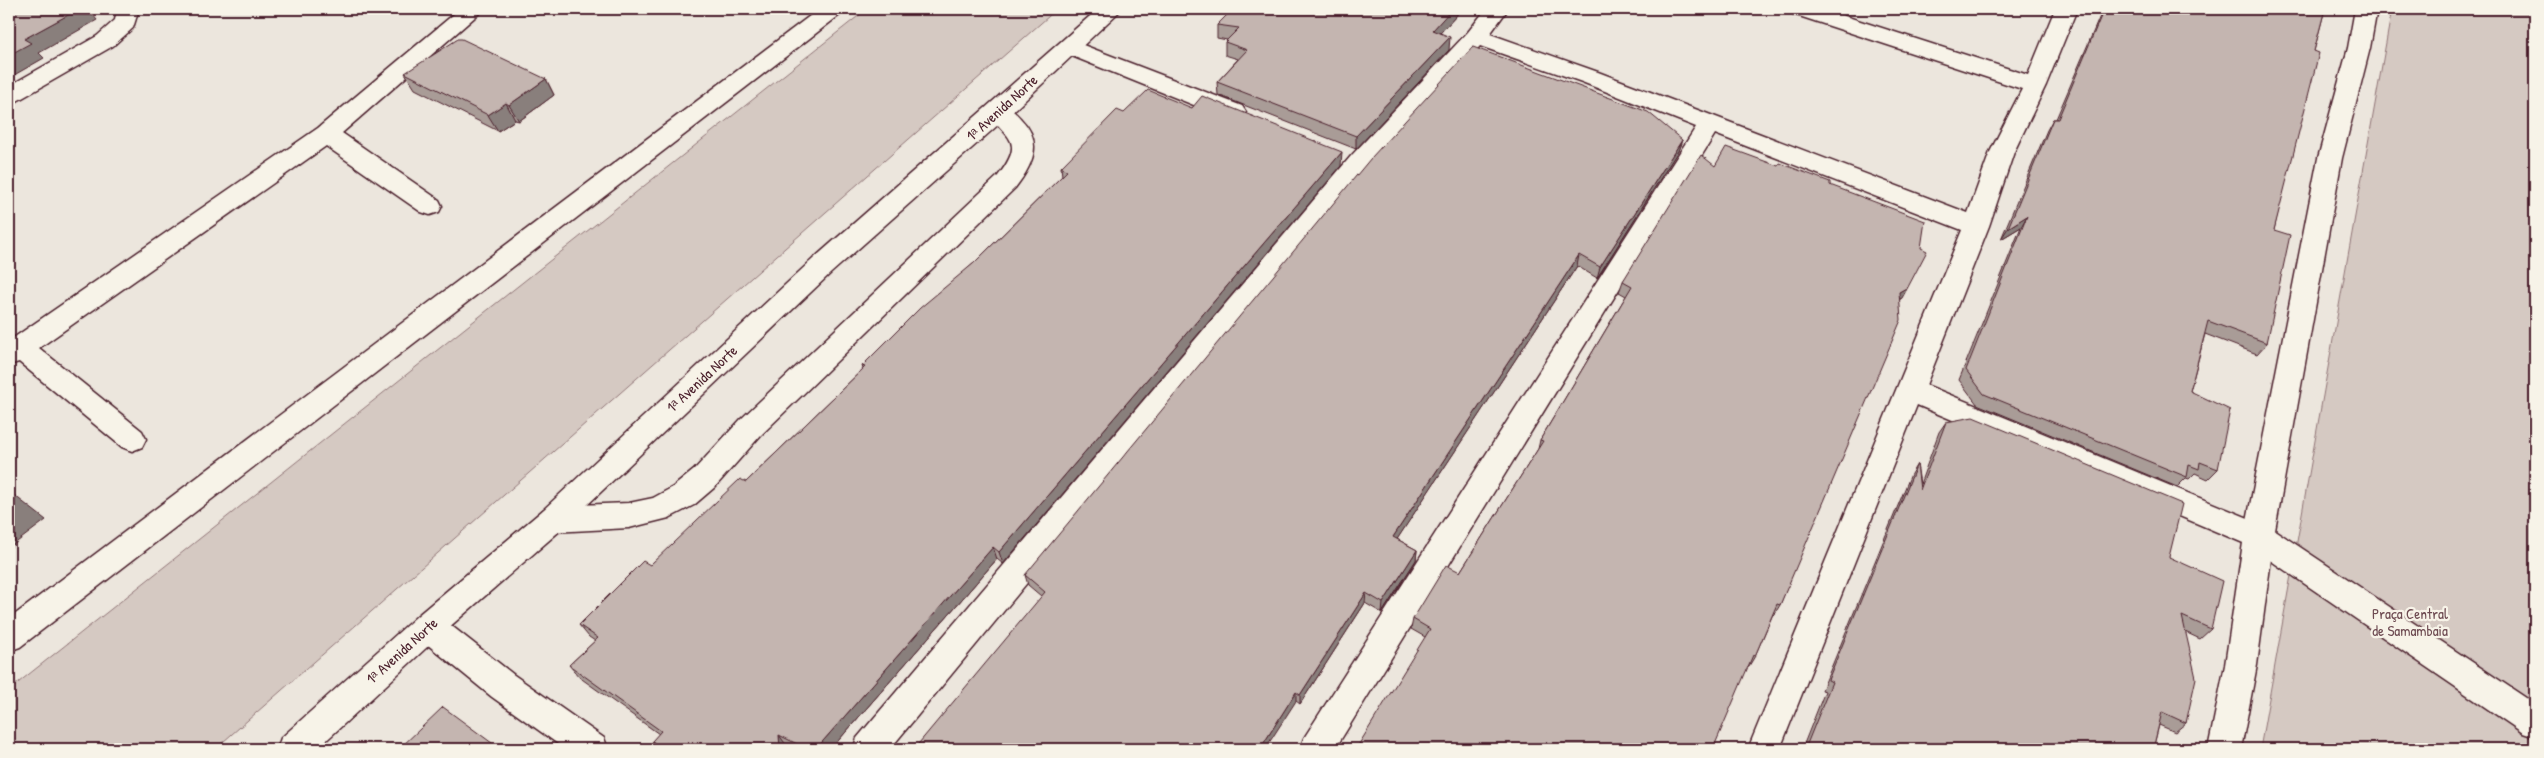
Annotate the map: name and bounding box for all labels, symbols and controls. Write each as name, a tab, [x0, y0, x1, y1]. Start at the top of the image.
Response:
street label: 1ᵃ Avenida Norte	[961, 70, 1042, 146]
street label: 1ᵃ Avenida Norte	[662, 340, 742, 417]
park label: Praça Central de Samambaia	[2372, 603, 2448, 641]
street label: 1ᵃ Avenida Norte	[361, 613, 442, 689]

